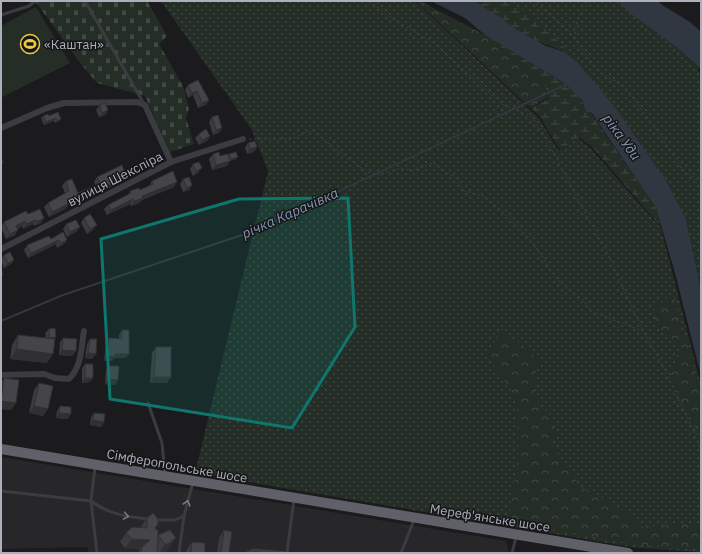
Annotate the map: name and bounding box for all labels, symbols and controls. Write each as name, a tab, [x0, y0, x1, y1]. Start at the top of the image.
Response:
sports icon: «Каштан»	[19, 33, 41, 55]
place label: «Каштан»	[44, 36, 104, 53]
water label: ріка Уди	[598, 109, 645, 164]
street label: вулиця Шекспіра	[65, 148, 165, 210]
water label: річка Карачівка	[238, 184, 341, 243]
street label: Сімферопольське шосе	[105, 445, 249, 487]
one-way arrow	[182, 500, 191, 507]
street label: Мереф'янське шосе	[429, 500, 551, 536]
one-way arrow	[123, 511, 129, 520]

